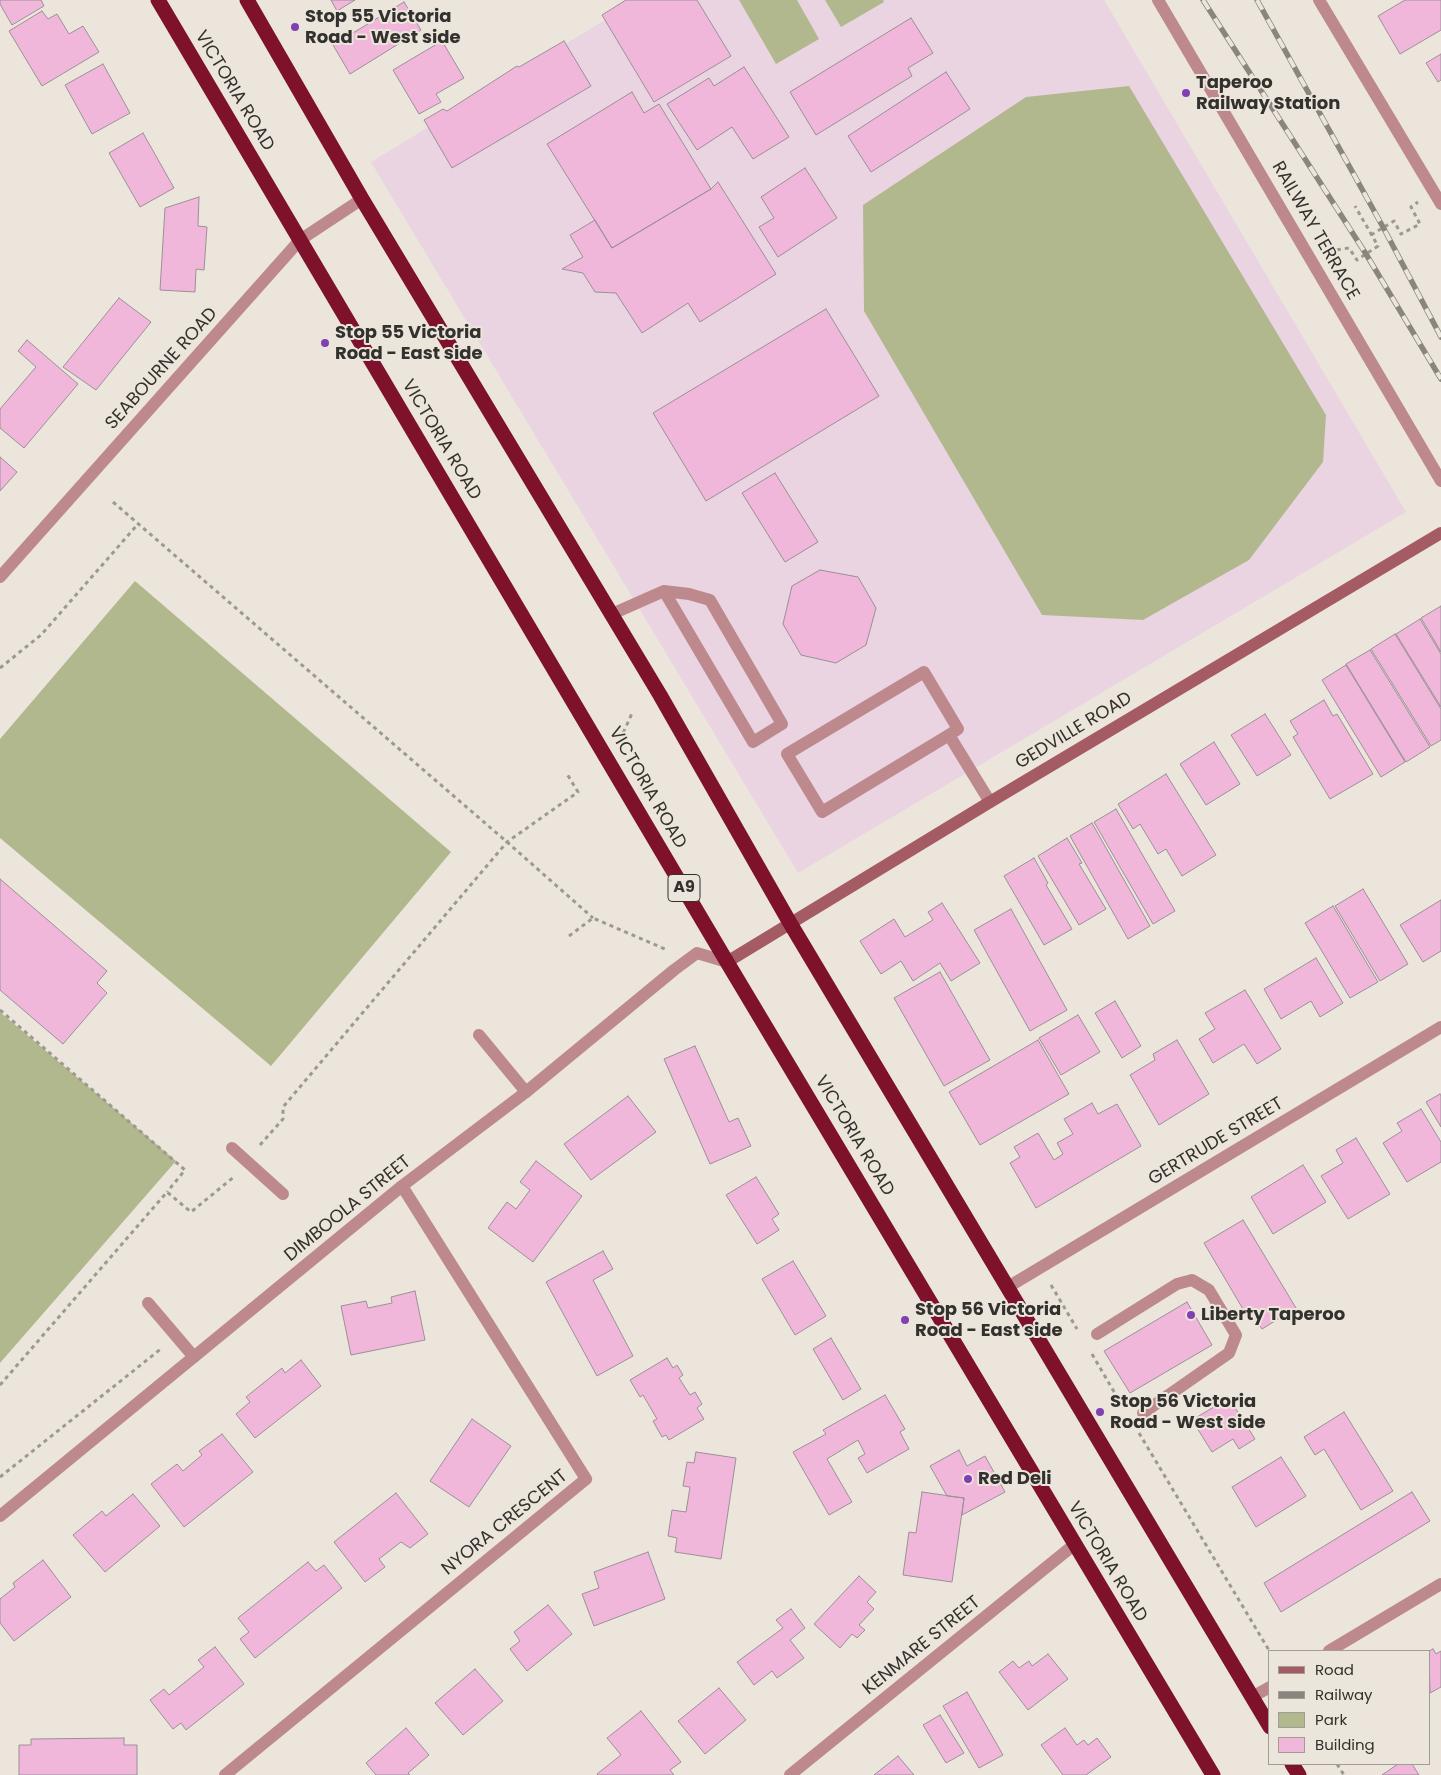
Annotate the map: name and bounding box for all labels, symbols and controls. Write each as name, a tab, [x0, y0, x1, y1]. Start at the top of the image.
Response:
place label: Stop 55 Victoria Road - West side	[305, 6, 461, 48]
marker: Stop 55 Victoria Road - West side	[289, 21, 301, 33]
street label: VICTORIA ROAD	[190, 27, 278, 155]
place label: Taperoo Railway Station	[1196, 72, 1340, 115]
marker: Taperoo Railway Station	[1180, 87, 1192, 99]
street label: RAILWAY TERRACE	[1267, 158, 1363, 304]
street label: SEABOURNE ROAD	[101, 303, 223, 435]
place label: Stop 55 Victoria Road - East side	[335, 322, 483, 364]
marker: Stop 55 Victoria Road - East side	[319, 337, 331, 349]
street label: VICTORIA ROAD	[397, 376, 485, 504]
street label: GEDVILLE ROAD	[1012, 688, 1136, 774]
street label: VICTORIA ROAD	[603, 723, 691, 853]
road number: A9	[668, 874, 700, 901]
street label: VICTORIA ROAD	[810, 1072, 898, 1200]
street label: GERTRUDE STREET	[1145, 1093, 1287, 1191]
street label: DIMBOOLA STREET	[281, 1151, 415, 1267]
place label: Stop 56 Victoria Road - East side	[915, 1299, 1063, 1342]
place label: Liberty Taperoo	[1201, 1304, 1345, 1326]
marker: Liberty Taperoo	[1185, 1309, 1197, 1321]
marker: Stop 56 Victoria Road - East side	[899, 1314, 911, 1326]
place label: Stop 56 Victoria Road - West side	[1110, 1391, 1266, 1434]
marker: Stop 56 Victoria Road - West side	[1094, 1406, 1106, 1418]
street label: NYORA CRESCENT	[438, 1466, 572, 1580]
place label: Red Deli	[978, 1468, 1052, 1490]
marker: Red Deli	[962, 1473, 974, 1485]
street label: VICTORIA ROAD	[1063, 1498, 1151, 1626]
street label: KENMARE STREET	[859, 1592, 985, 1700]
legend	[1268, 1650, 1431, 1765]
text: Road	[1315, 1659, 1354, 1680]
text: Railway	[1315, 1684, 1373, 1705]
text: Park	[1315, 1709, 1347, 1730]
text: Building	[1315, 1734, 1375, 1755]

